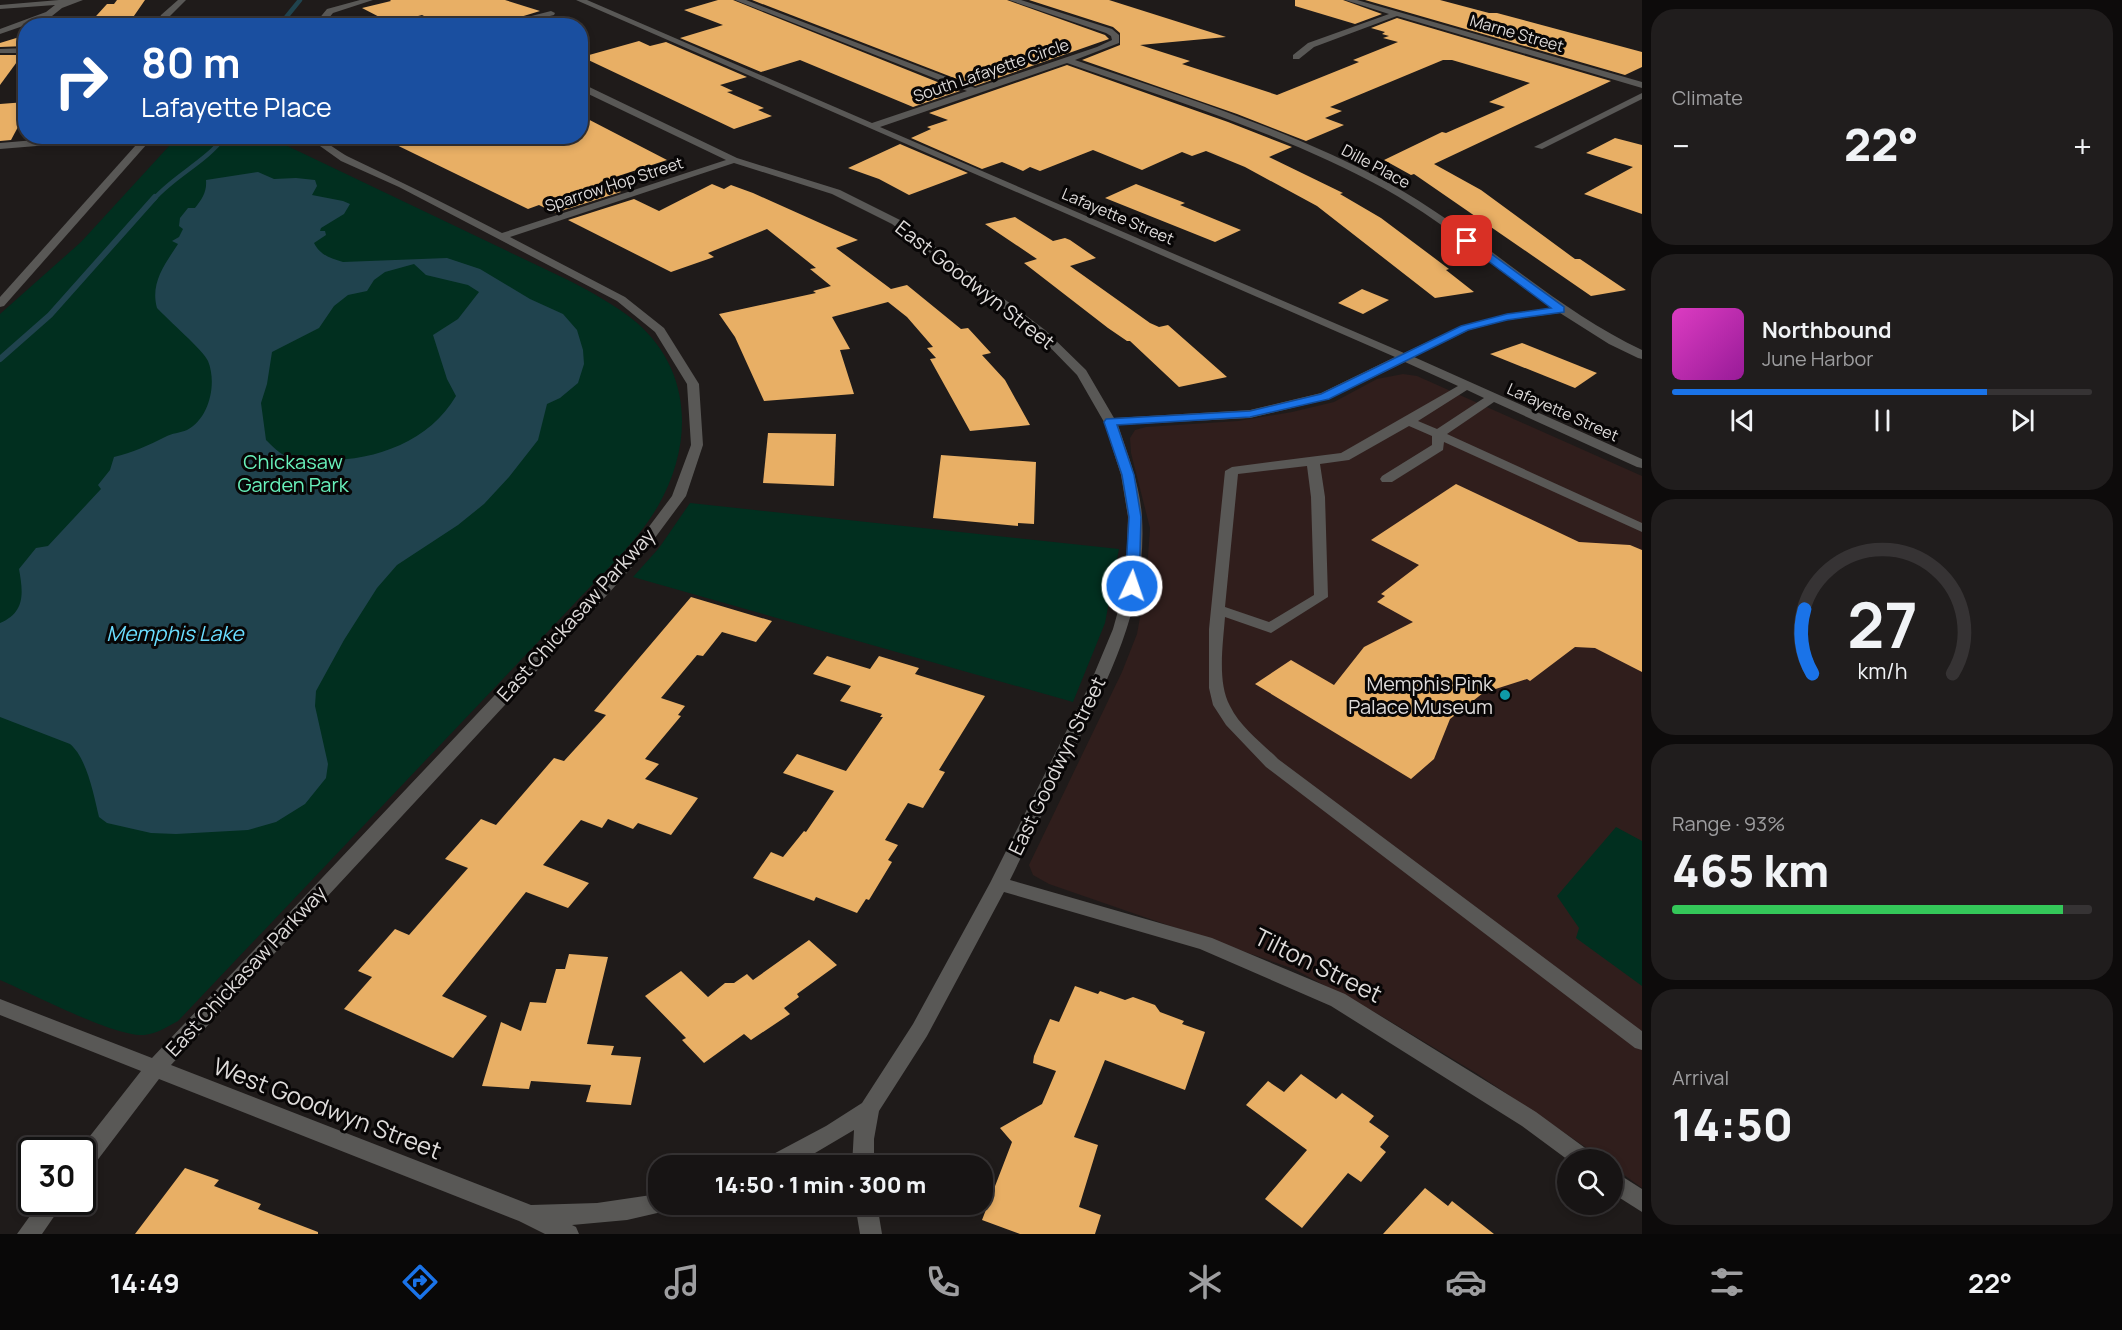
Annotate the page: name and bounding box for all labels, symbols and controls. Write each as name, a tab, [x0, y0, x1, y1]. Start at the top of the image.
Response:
street label: Marne Street	[1467, 9, 1567, 57]
text: 80 m	[141, 33, 241, 91]
street label: South Lafayette Circle	[910, 33, 1072, 107]
icon: right	[42, 42, 120, 120]
text: Climate	[1672, 84, 1743, 111]
text: Lafayette Place	[141, 88, 332, 125]
text: 22°	[1844, 113, 1919, 175]
text: −	[1672, 123, 1690, 168]
text: +	[2073, 123, 2092, 168]
street label: Dille Place	[1338, 139, 1414, 193]
street label: Sparrow Hop Street	[542, 151, 686, 217]
street label: Lafayette Street	[1059, 182, 1177, 250]
street label: East Goodwyn Street	[890, 214, 1060, 355]
pin	[1441, 215, 1492, 266]
icon: arrive	[1450, 224, 1483, 257]
text: Northbound	[1762, 315, 1892, 345]
text: June Harbor	[1762, 345, 1874, 372]
street label: Lafayette Street	[1504, 378, 1622, 446]
icon: previous	[1726, 404, 1759, 437]
icon: pause	[1866, 404, 1899, 437]
icon: next	[2006, 404, 2039, 437]
park label: Chickasaw Garden Park	[237, 448, 350, 498]
street label: East Chickasaw Parkway	[491, 522, 661, 707]
position arrow	[1100, 554, 1164, 618]
text: 27	[1847, 581, 1917, 667]
water label: Memphis Lake	[106, 619, 245, 647]
text: km/h	[1857, 656, 1907, 685]
place label: Memphis Pink Palace Museum	[1348, 670, 1494, 720]
street label: East Goodwyn Street	[1002, 672, 1111, 859]
marker: Memphis Pink Palace Museum	[1498, 688, 1512, 702]
text: Range · 93%	[1672, 810, 1785, 837]
text: 465 km	[1672, 839, 1829, 901]
street label: East Chickasaw Parkway	[159, 879, 332, 1062]
street label: Tilton Street	[1249, 919, 1388, 1010]
street label: West Goodwyn Street	[209, 1049, 446, 1166]
text: Arrival	[1672, 1064, 1729, 1091]
text: 14:50	[1672, 1093, 1793, 1155]
speed limit sign: 30	[18, 1137, 96, 1215]
map controls	[1557, 1149, 1623, 1215]
button: search	[1557, 1149, 1623, 1215]
text: 14:50 · 1 min · 300 m	[715, 1170, 926, 1200]
icon: directions	[399, 1261, 441, 1303]
icon: music	[661, 1261, 703, 1303]
icon: phone	[922, 1261, 964, 1303]
icon: climate	[1184, 1261, 1226, 1303]
icon: car	[1445, 1261, 1487, 1303]
icon: filters	[1706, 1261, 1748, 1303]
text: 14:49	[110, 1264, 180, 1301]
text: 22°	[1968, 1264, 2012, 1301]

